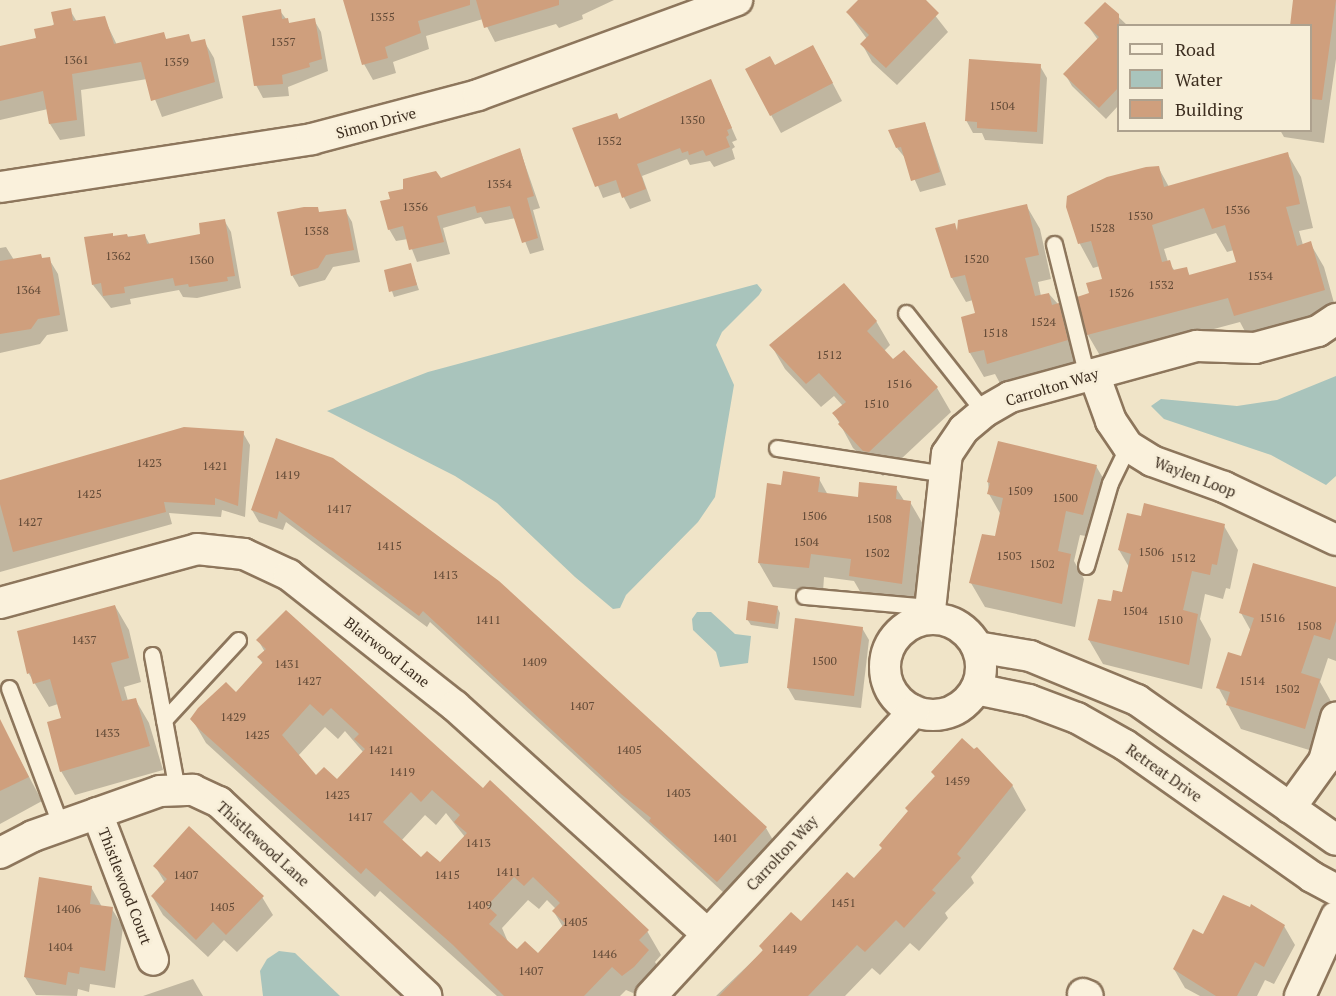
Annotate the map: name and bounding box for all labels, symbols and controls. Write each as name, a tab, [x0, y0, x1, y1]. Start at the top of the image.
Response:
house number: 1355	[369, 10, 395, 24]
legend	[1117, 24, 1312, 132]
house number: 1357	[270, 35, 296, 49]
text: Road	[1175, 37, 1215, 61]
house number: 1361	[63, 53, 89, 67]
house number: 1359	[163, 55, 189, 69]
text: Water	[1175, 67, 1222, 91]
text: Building	[1175, 97, 1243, 121]
house number: 1504	[989, 99, 1015, 113]
street label: Simon Drive	[334, 104, 418, 142]
house number: 1350	[679, 113, 705, 127]
house number: 1352	[596, 134, 622, 148]
house number: 1354	[486, 177, 512, 191]
house number: 1356	[402, 200, 428, 214]
house number: 1536	[1224, 203, 1250, 217]
house number: 1530	[1127, 209, 1153, 223]
house number: 1528	[1089, 221, 1115, 235]
house number: 1358	[303, 224, 329, 238]
house number: 1362	[105, 249, 131, 263]
house number: 1520	[963, 252, 989, 266]
house number: 1360	[188, 253, 214, 267]
house number: 1534	[1247, 269, 1273, 283]
house number: 1532	[1148, 278, 1174, 292]
house number: 1364	[15, 283, 41, 297]
house number: 1526	[1108, 286, 1134, 300]
house number: 1524	[1030, 315, 1056, 329]
house number: 1518	[982, 326, 1008, 340]
house number: 1512	[816, 348, 842, 362]
street label: Carrolton Way	[1003, 364, 1101, 410]
house number: 1516	[886, 377, 912, 391]
house number: 1510	[863, 397, 889, 411]
street label: Waylen Loop	[1152, 453, 1238, 501]
house number: 1423	[136, 456, 162, 470]
house number: 1421	[202, 459, 228, 473]
house number: 1419	[274, 468, 300, 482]
house number: 1509	[1007, 484, 1033, 498]
house number: 1425	[76, 487, 102, 501]
house number: 1500	[1052, 491, 1078, 505]
house number: 1417	[326, 502, 352, 516]
house number: 1506	[801, 509, 827, 523]
house number: 1508	[866, 512, 892, 526]
house number: 1427	[17, 515, 43, 529]
house number: 1504	[793, 535, 819, 549]
house number: 1415	[376, 539, 402, 553]
house number: 1506	[1138, 545, 1164, 559]
house number: 1502	[864, 546, 890, 560]
house number: 1503	[996, 549, 1022, 563]
house number: 1512	[1170, 551, 1196, 565]
house number: 1502	[1029, 557, 1055, 571]
house number: 1413	[432, 568, 458, 582]
house number: 1504	[1122, 604, 1148, 618]
house number: 1516	[1259, 611, 1285, 625]
street label: Blairwood Lane	[341, 613, 433, 691]
house number: 1411	[475, 613, 501, 627]
house number: 1510	[1157, 613, 1183, 627]
house number: 1508	[1296, 619, 1322, 633]
house number: 1437	[71, 633, 97, 647]
house number: 1500	[811, 654, 837, 668]
house number: 1409	[521, 655, 547, 669]
house number: 1431	[274, 657, 300, 671]
house number: 1427	[296, 674, 322, 688]
house number: 1514	[1239, 674, 1265, 688]
house number: 1502	[1274, 682, 1300, 696]
house number: 1407	[569, 699, 595, 713]
house number: 1429	[220, 710, 246, 724]
house number: 1433	[94, 726, 120, 740]
house number: 1425	[244, 728, 270, 742]
street label: Retreat Drive	[1123, 740, 1205, 806]
house number: 1421	[368, 743, 394, 757]
house number: 1405	[616, 743, 642, 757]
house number: 1419	[389, 765, 415, 779]
house number: 1459	[944, 774, 970, 788]
house number: 1403	[665, 786, 691, 800]
house number: 1423	[324, 788, 350, 802]
street label: Thistlewood Lane	[213, 798, 313, 890]
house number: 1417	[347, 810, 373, 824]
street label: Carrolton Way	[743, 812, 821, 894]
street label: Thistlewood Court	[94, 825, 156, 947]
house number: 1401	[712, 831, 738, 845]
house number: 1413	[465, 836, 491, 850]
house number: 1411	[495, 865, 521, 879]
house number: 1407	[173, 868, 199, 882]
house number: 1415	[434, 868, 460, 882]
house number: 1451	[830, 896, 856, 910]
house number: 1409	[466, 898, 492, 912]
house number: 1405	[209, 900, 235, 914]
house number: 1406	[55, 902, 81, 916]
house number: 1405	[562, 915, 588, 929]
house number: 1404	[47, 940, 73, 954]
house number: 1449	[771, 942, 797, 956]
house number: 1446	[591, 947, 617, 961]
house number: 1407	[518, 964, 544, 978]

